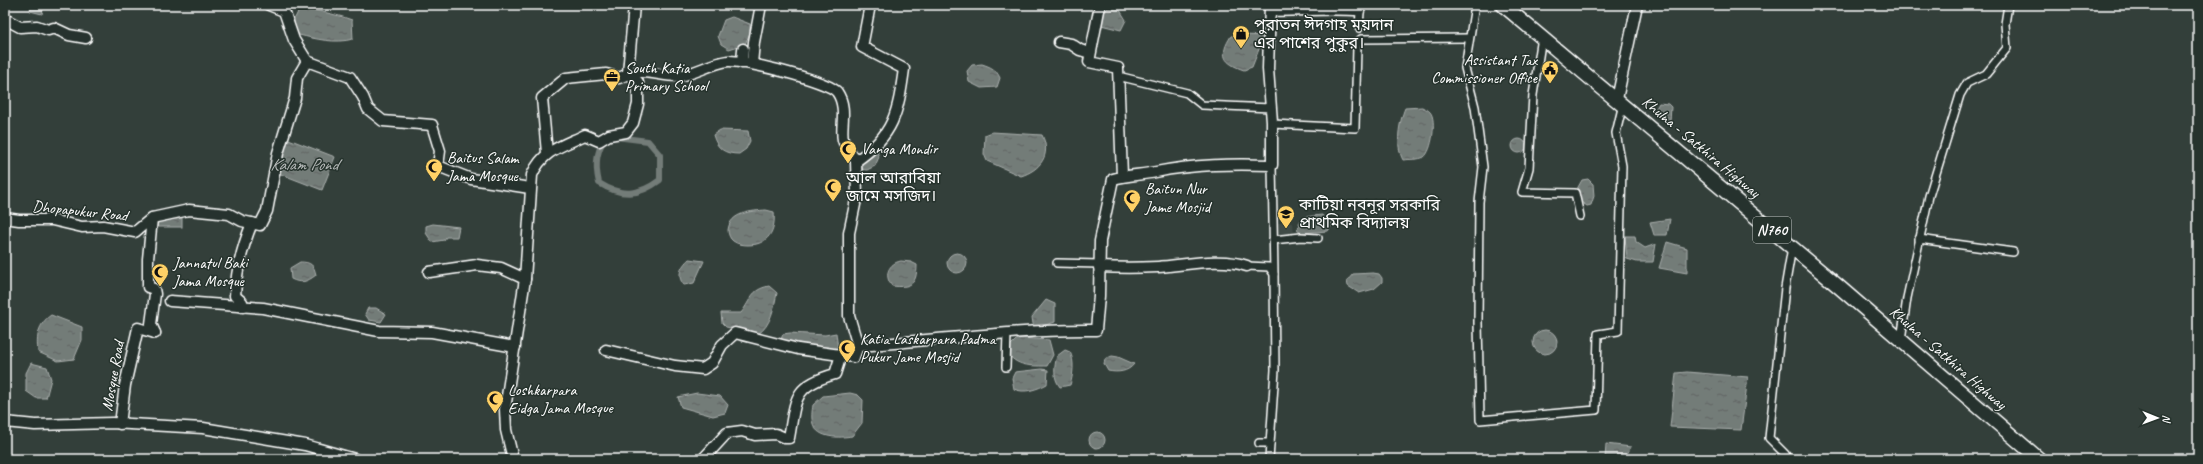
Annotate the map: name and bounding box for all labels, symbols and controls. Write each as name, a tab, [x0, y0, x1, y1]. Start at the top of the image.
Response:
place label: পুরাতন ঈদগাহ ময়দান এর পাশের পুকুর।	[1254, 15, 1394, 53]
shop icon: পুরাতন ঈদগাহ ময়দান এর পাশের পুকুর।	[1231, 24, 1251, 49]
place label: Assistant Tax Commissioner Office	[1431, 50, 1539, 88]
place label: South Katia Primary School	[625, 58, 711, 96]
public building icon: Assistant Tax Commissioner Office	[1540, 59, 1560, 84]
office icon: South Katia Primary School	[602, 67, 622, 92]
street label: Khulna - Satkhira Highway	[1638, 92, 1765, 203]
mosque icon: Vanga Mondir	[838, 139, 858, 164]
place label: Vanga Mondir	[861, 139, 939, 159]
place label: Baitus Salam Jama Mosque	[446, 148, 521, 186]
water label: Kalam Pond	[270, 154, 343, 175]
mosque icon: Baitus Salam Jama Mosque	[424, 157, 444, 182]
place label: আল আরাবিয়া জামে মসজিদ।	[845, 168, 941, 206]
mosque icon: আল আরাবিয়া জামে মসজিদ।	[823, 177, 843, 202]
place label: Baitun Nur Jame Mosjid	[1144, 179, 1213, 217]
mosque icon: Baitun Nur Jame Mosjid	[1122, 188, 1142, 213]
place label: কাটিয়া নবনূর সরকারি প্রাথমিক বিদ্যালয়	[1298, 195, 1440, 233]
street label: Dhopapukur Road	[32, 196, 131, 226]
school or university icon: কাটিয়া নবনূর সরকারি প্রাথমিক বিদ্যালয়	[1276, 204, 1296, 229]
road number: N760	[1753, 217, 1791, 243]
place label: Jannatul Baki Jama Mosque	[172, 253, 249, 291]
mosque icon: Jannatul Baki Jama Mosque	[150, 262, 170, 287]
street label: Khulna - Satkhira Highway	[1886, 302, 2012, 415]
place label: Katia Laskarpara Padma Pukur Jame Mosjid	[860, 329, 997, 367]
street label: Mosque Road	[97, 337, 129, 412]
mosque icon: Katia Laskarpara Padma Pukur Jame Mosjid	[837, 338, 857, 363]
place label: Loshkarpara Eidga Jama Mosque	[508, 380, 615, 418]
mosque icon: Loshkarpara Eidga Jama Mosque	[485, 389, 505, 414]
north arrow	[2137, 398, 2177, 438]
text: N	[2160, 415, 2174, 424]

